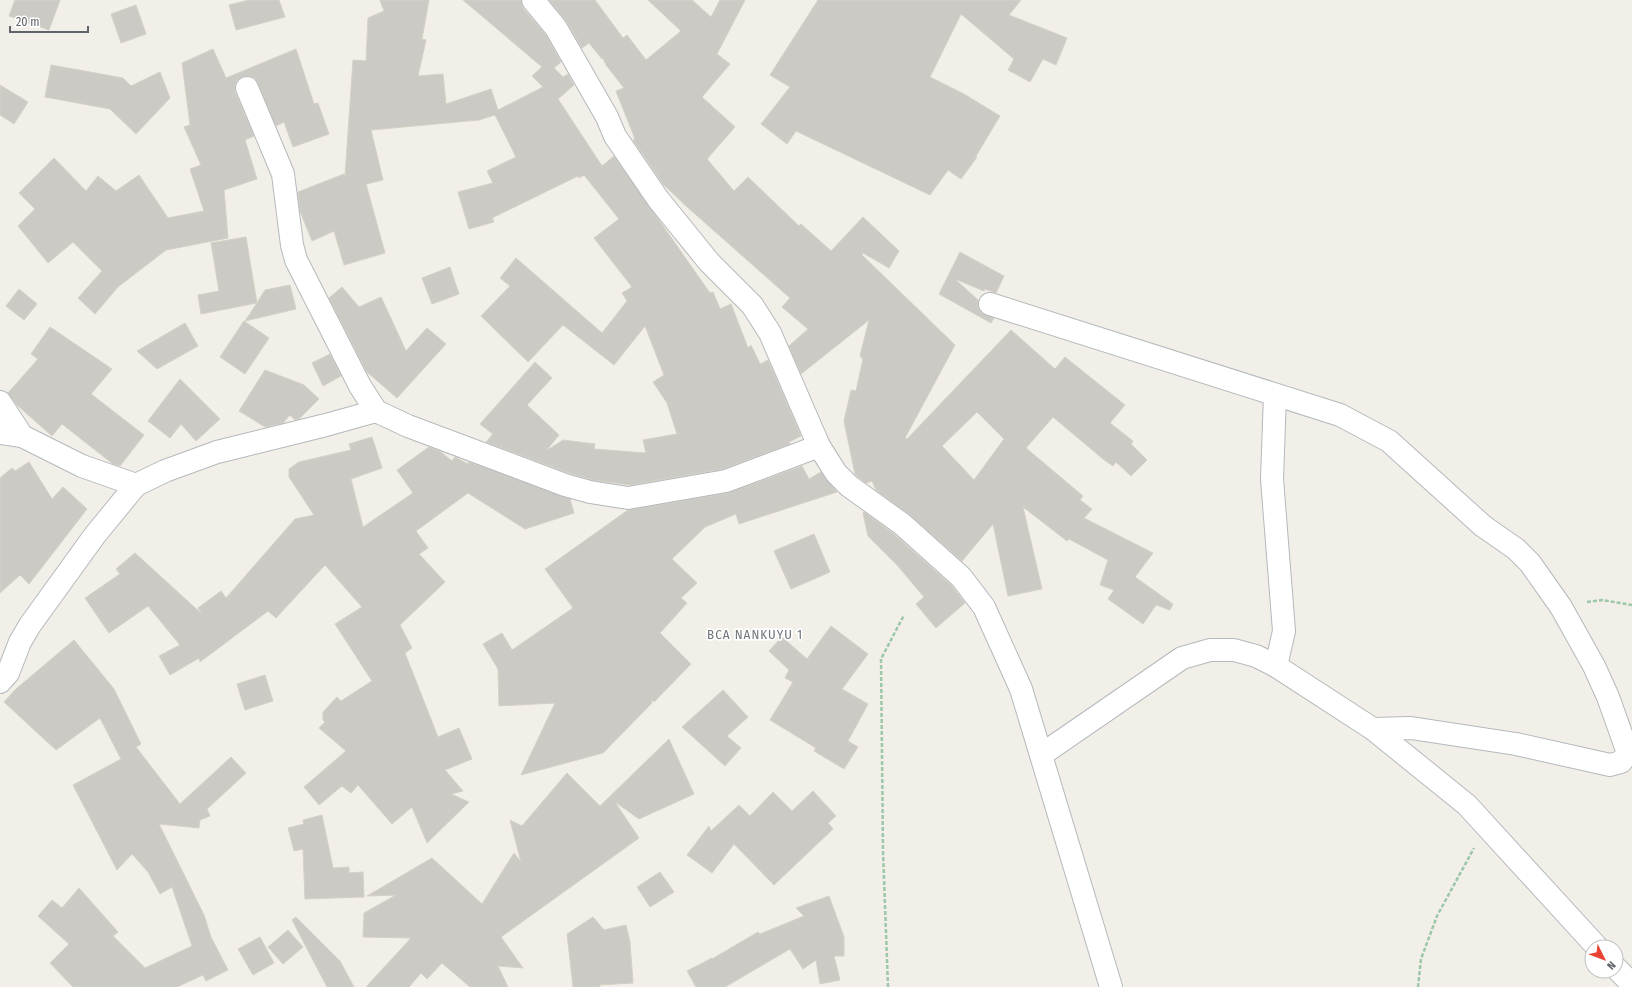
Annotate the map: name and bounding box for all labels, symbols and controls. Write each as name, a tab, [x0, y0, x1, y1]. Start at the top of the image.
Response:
scale bar	[10, 8, 88, 34]
text: 20 m	[16, 15, 40, 29]
district label: BCA NANKUYU 1	[707, 627, 803, 642]
north arrow	[1584, 939, 1624, 979]
text: N	[1604, 959, 1618, 972]

